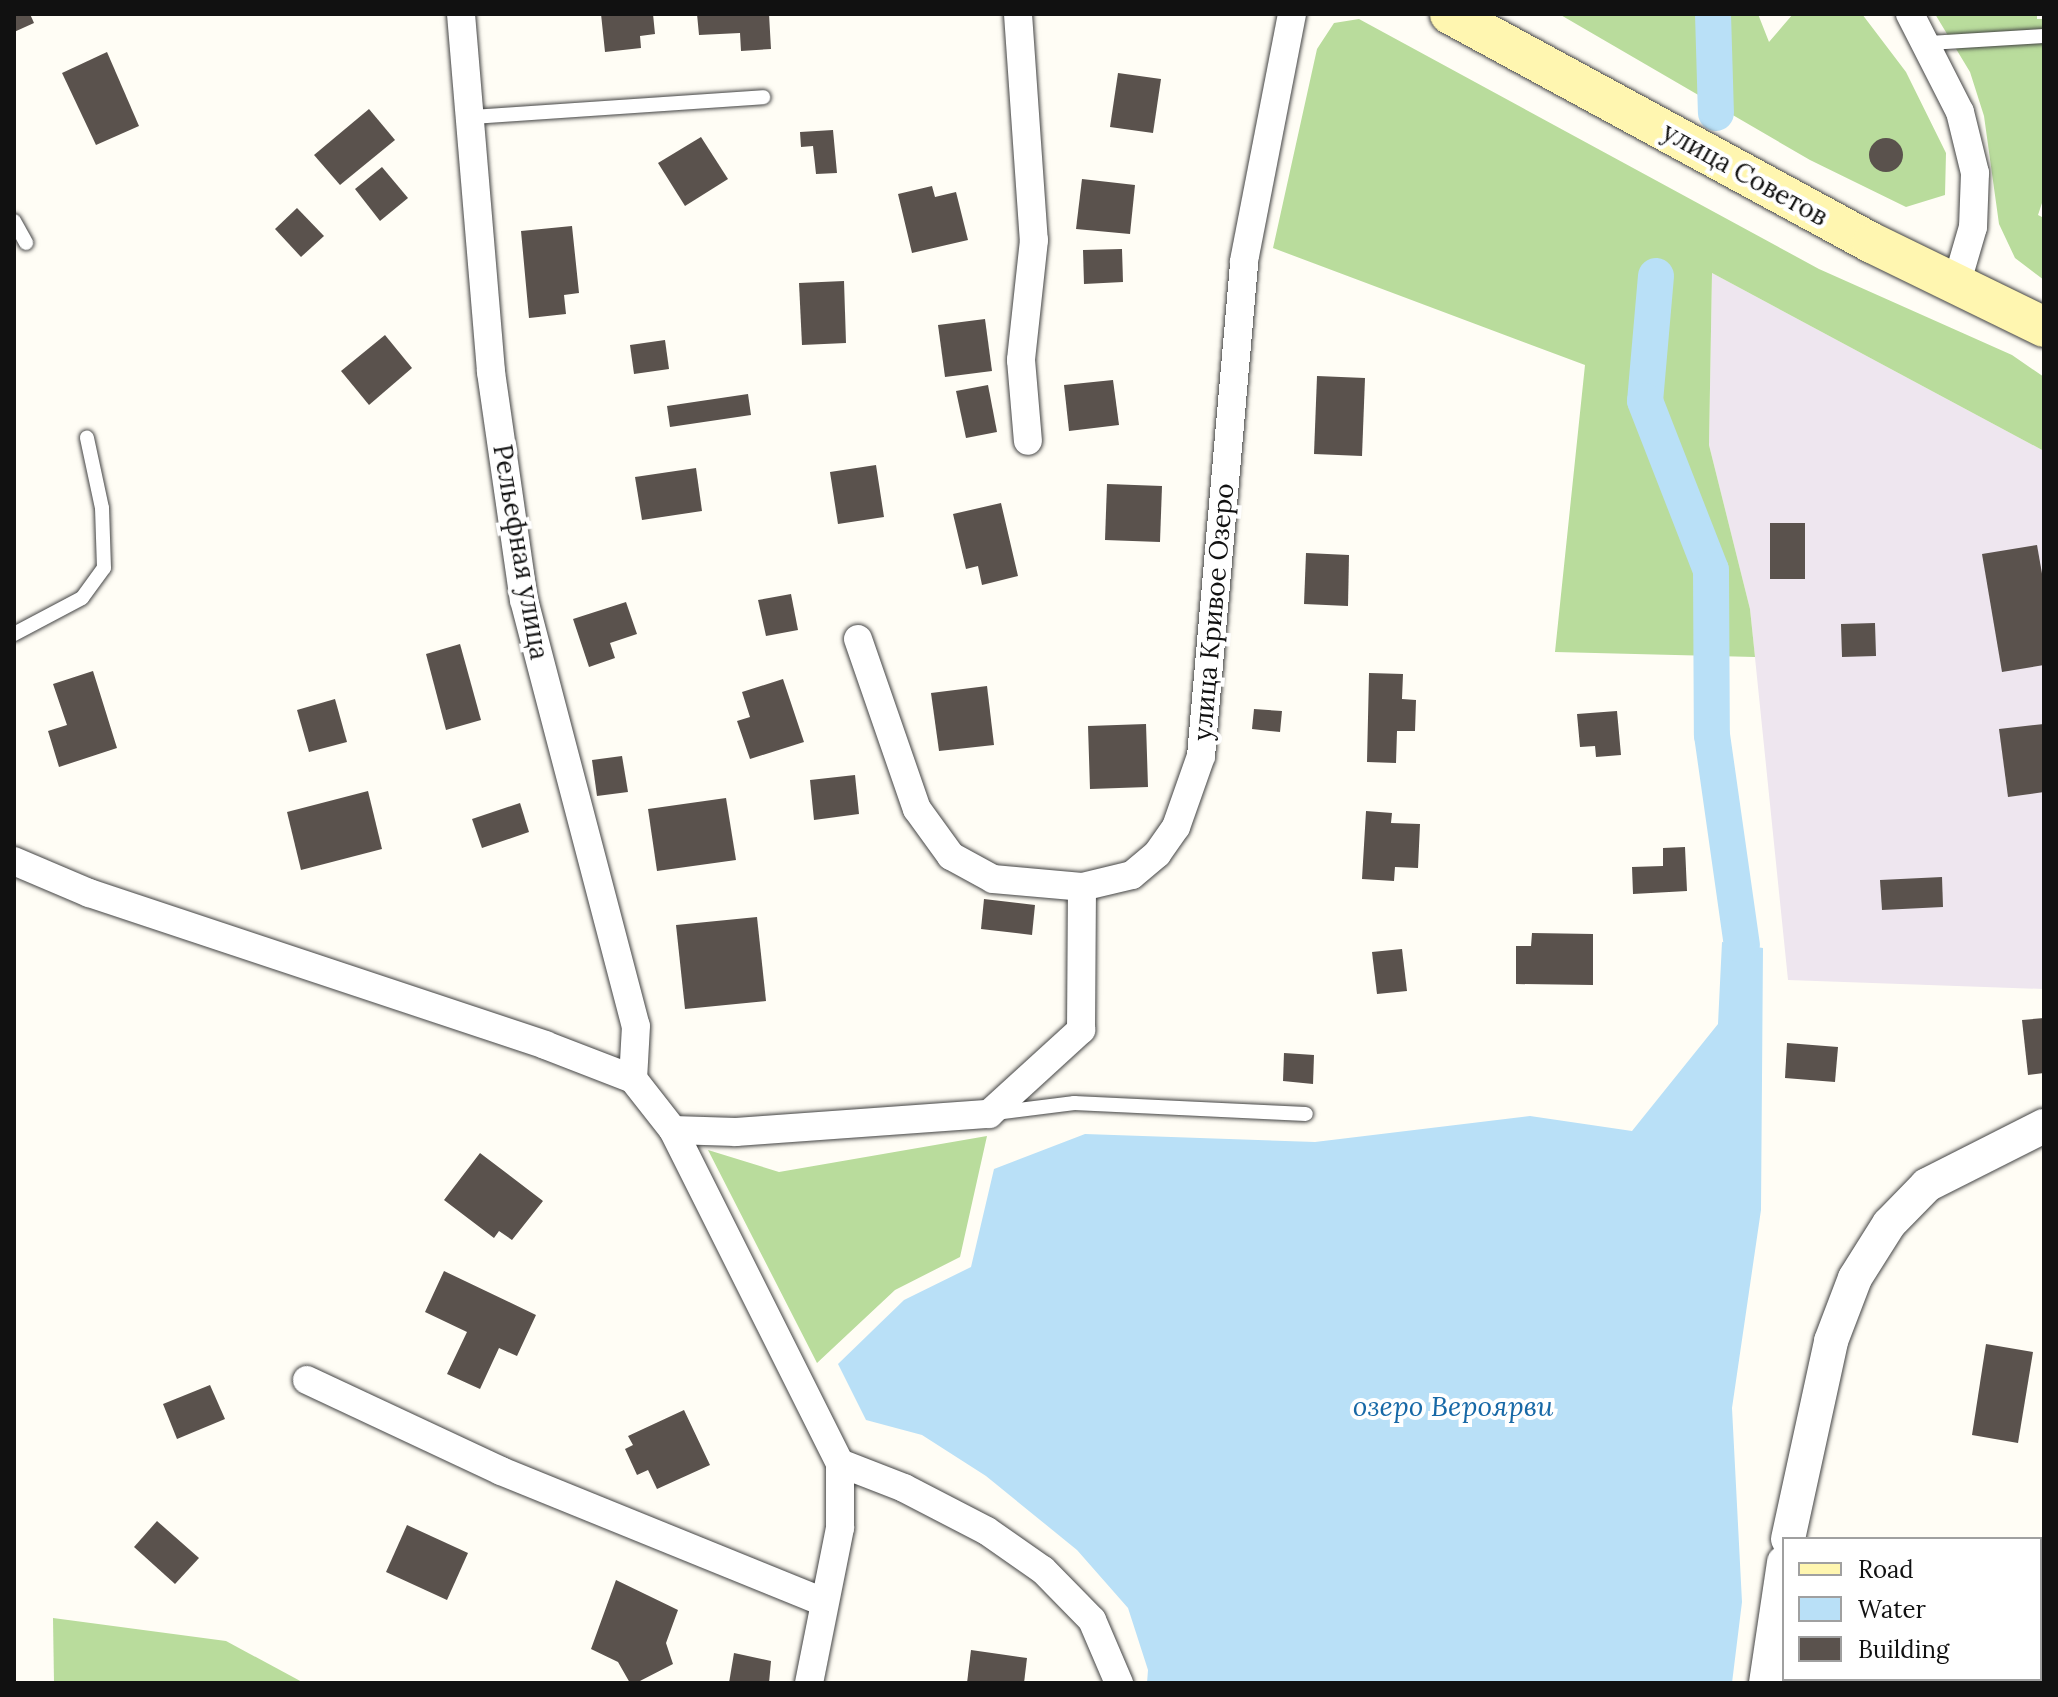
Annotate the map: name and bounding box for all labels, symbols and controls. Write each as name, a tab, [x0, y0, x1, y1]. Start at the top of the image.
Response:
street label: улица Советов	[1657, 116, 1833, 232]
street label: Рельефная улица	[487, 442, 555, 662]
street label: улица Кривое Озеро	[1186, 482, 1240, 742]
water label: озеро Вероярви	[1353, 1389, 1553, 1423]
legend	[1782, 1537, 2042, 1681]
text: Road	[1858, 1554, 1914, 1585]
text: Water	[1858, 1594, 1926, 1625]
text: Building	[1858, 1634, 1949, 1665]

